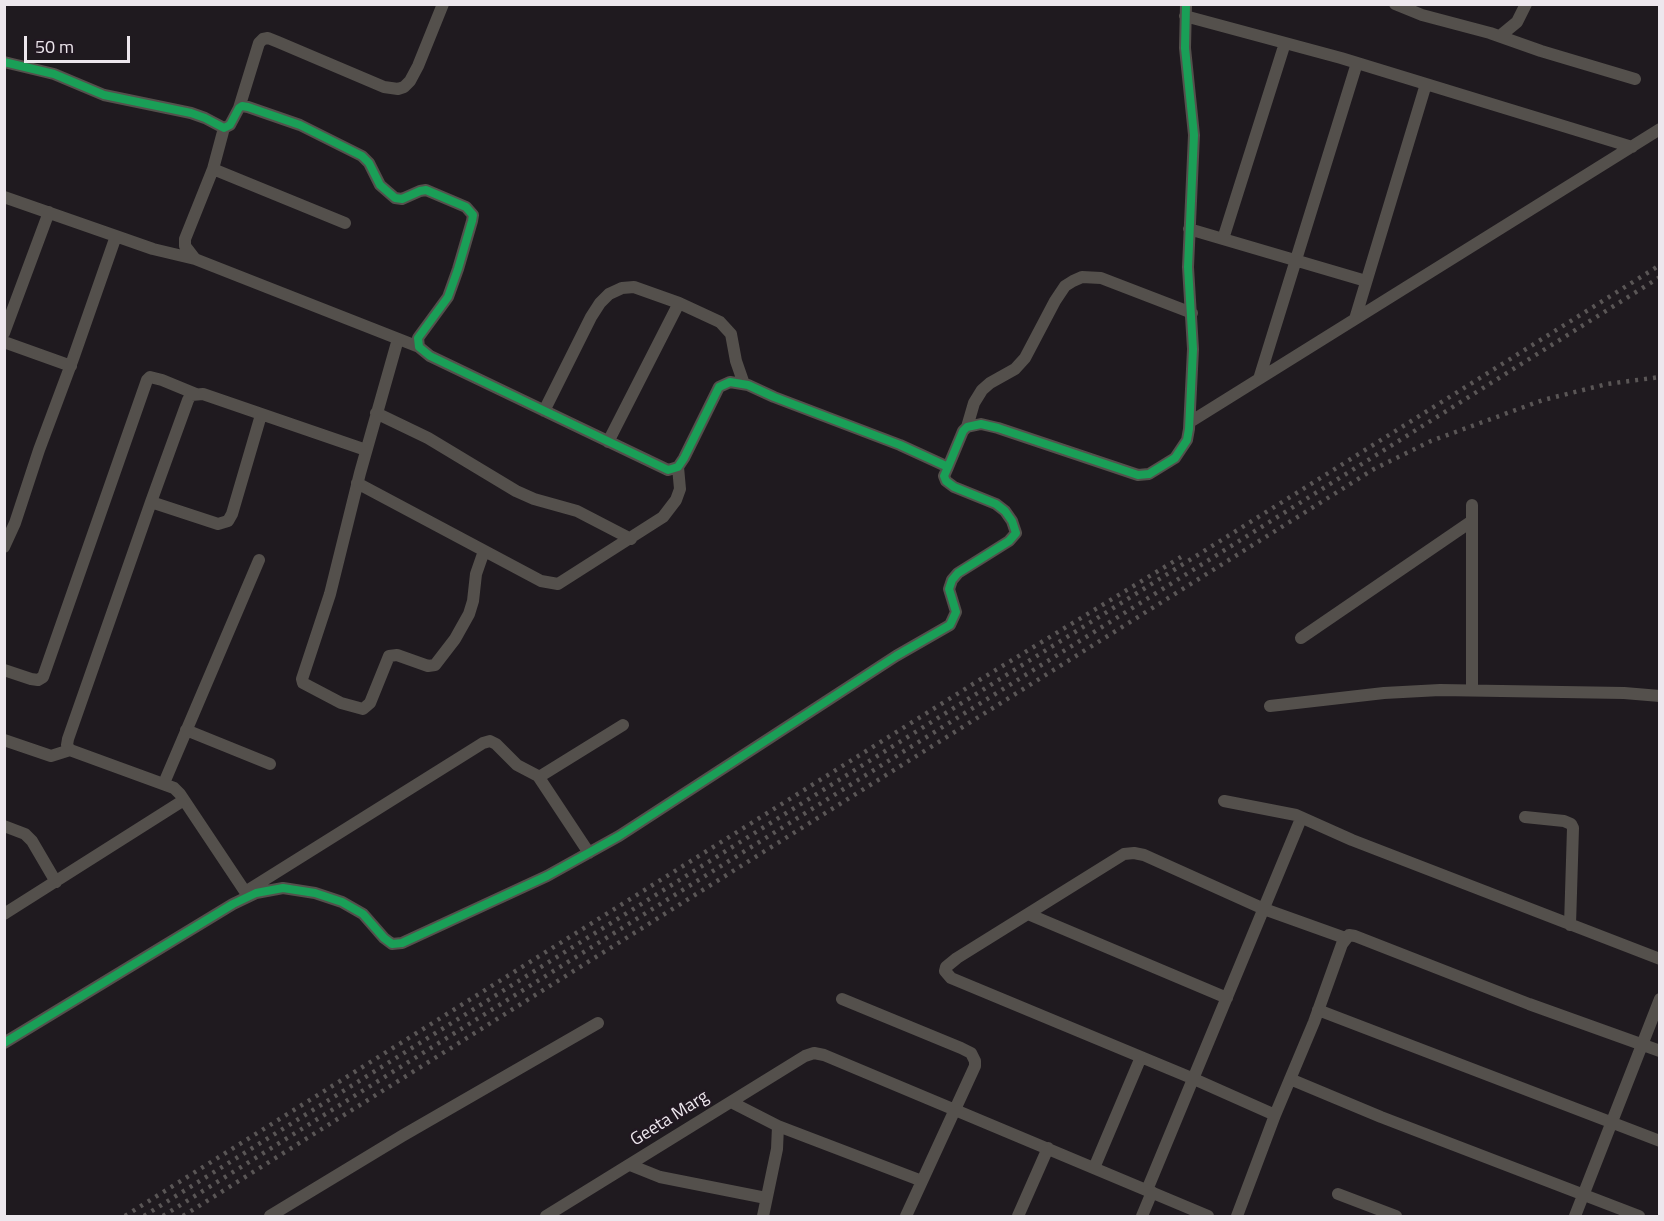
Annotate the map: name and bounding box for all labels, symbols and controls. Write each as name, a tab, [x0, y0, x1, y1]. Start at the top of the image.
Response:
scale bar	[27, 24, 134, 62]
text: 50 m	[35, 33, 74, 60]
street label: Geeta Marg	[627, 1087, 713, 1151]

